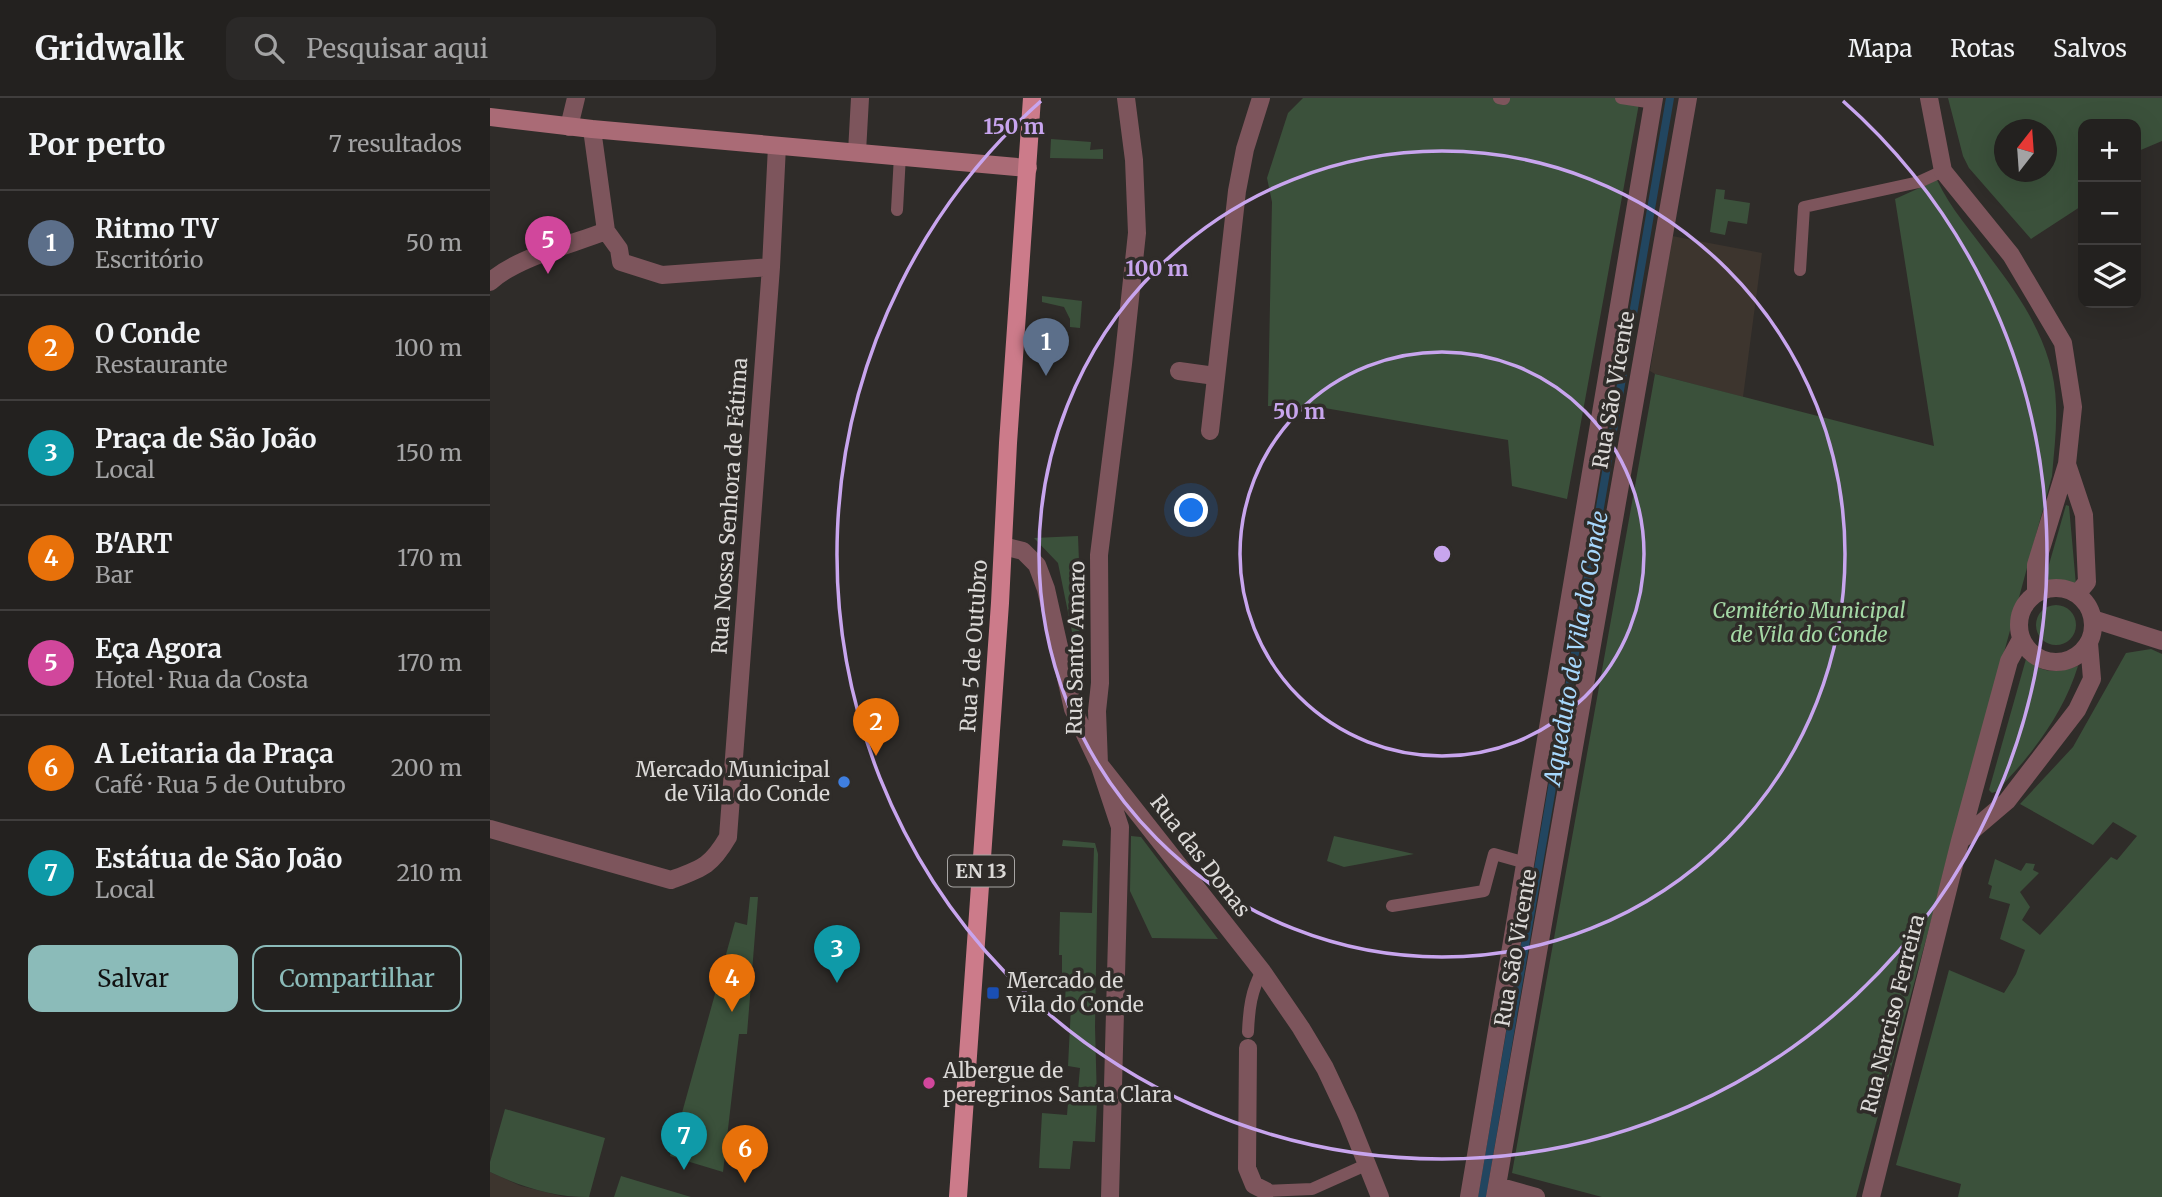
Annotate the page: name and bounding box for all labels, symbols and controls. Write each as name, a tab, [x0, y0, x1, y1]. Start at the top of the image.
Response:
search box	[226, 17, 716, 80]
text: Gridwalk	[35, 28, 184, 69]
icon: search	[250, 29, 288, 67]
text: Pesquisar aqui	[306, 32, 488, 65]
text: Mapa	[1848, 33, 1912, 64]
text: Rotas	[1950, 33, 2015, 64]
text: Salvos	[2053, 33, 2127, 64]
text: 150 m	[983, 113, 1045, 140]
north arrow	[1994, 119, 2057, 182]
map controls	[2078, 119, 2141, 308]
button: +	[2078, 119, 2141, 182]
text: Por perto	[28, 125, 166, 163]
text: 7 resultados	[329, 129, 462, 158]
button: −	[2078, 182, 2141, 245]
text: Ritmo TV	[95, 212, 218, 245]
pin: 5	[525, 216, 571, 274]
text: 1	[46, 228, 56, 257]
text: 50 m	[406, 228, 462, 257]
text: Escritório	[95, 245, 203, 274]
button: layers	[2078, 245, 2141, 308]
text: 100 m	[1126, 255, 1188, 282]
street label: Rua São Vicente	[1586, 309, 1641, 471]
text: O Conde	[95, 317, 200, 350]
pin: 1	[1023, 318, 1069, 376]
text: 2	[44, 333, 58, 362]
text: 100 m	[394, 333, 462, 362]
text: Restaurante	[95, 350, 228, 379]
street label: Rua Nossa Senhora de Fátima	[706, 357, 753, 655]
text: 50 m	[1273, 398, 1325, 425]
text: Praça de São João	[95, 422, 317, 455]
text: 3	[44, 438, 58, 467]
text: 150 m	[396, 438, 462, 467]
text: Local	[95, 455, 155, 484]
your location	[1174, 493, 1208, 527]
water label: Aqueduto de Vila do Conde	[1537, 508, 1614, 789]
text: B'ART	[95, 527, 172, 560]
centre of rings	[1430, 542, 1454, 566]
text: 4	[44, 543, 58, 572]
text: 170 m	[397, 543, 462, 572]
street label: Rua 5 de Outubro	[954, 559, 993, 733]
text: Bar	[95, 560, 134, 589]
street label: Rua Santo Amaro	[1060, 561, 1091, 735]
park label: Cemitério Municipal de Vila do Conde	[1712, 597, 1906, 648]
text: Eça Agora	[95, 632, 222, 665]
text: 5	[44, 648, 58, 677]
text: 170 m	[397, 648, 462, 677]
text: Hotel · Rua da Costa	[95, 665, 308, 694]
pin: 2	[853, 698, 899, 756]
text: A Leitaria da Praça	[95, 737, 334, 770]
text: 6	[44, 753, 58, 782]
text: 200 m	[391, 753, 462, 782]
place label: Mercado Municipal de Vila do Conde	[636, 756, 830, 807]
text: Café · Rua 5 de Outubro	[95, 770, 346, 799]
marker: Mercado Municipal de Vila do Conde	[836, 774, 852, 790]
street label: Rua das Donas	[1144, 789, 1256, 922]
text: Estátua de São João	[95, 842, 342, 875]
road number: EN 13	[948, 856, 1014, 886]
text: 7	[44, 858, 58, 887]
text: 210 m	[397, 858, 462, 887]
street label: Rua São Vicente	[1488, 867, 1543, 1029]
text: Local	[95, 875, 155, 904]
street label: Rua Narciso Ferreira	[1855, 911, 1930, 1116]
pin: 3	[814, 925, 860, 983]
button: Salvar	[28, 945, 238, 1012]
button: Compartilhar	[252, 945, 462, 1012]
pin: 4	[709, 954, 755, 1012]
place label: Mercado de Vila do Conde	[1006, 967, 1144, 1018]
marker: Mercado de Vila do Conde	[985, 985, 1001, 1001]
place label: Albergue de peregrinos Santa Clara	[942, 1057, 1172, 1108]
marker: Albergue de peregrinos Santa Clara	[921, 1075, 937, 1091]
pin: 7	[661, 1112, 707, 1170]
pin: 6	[722, 1125, 768, 1183]

